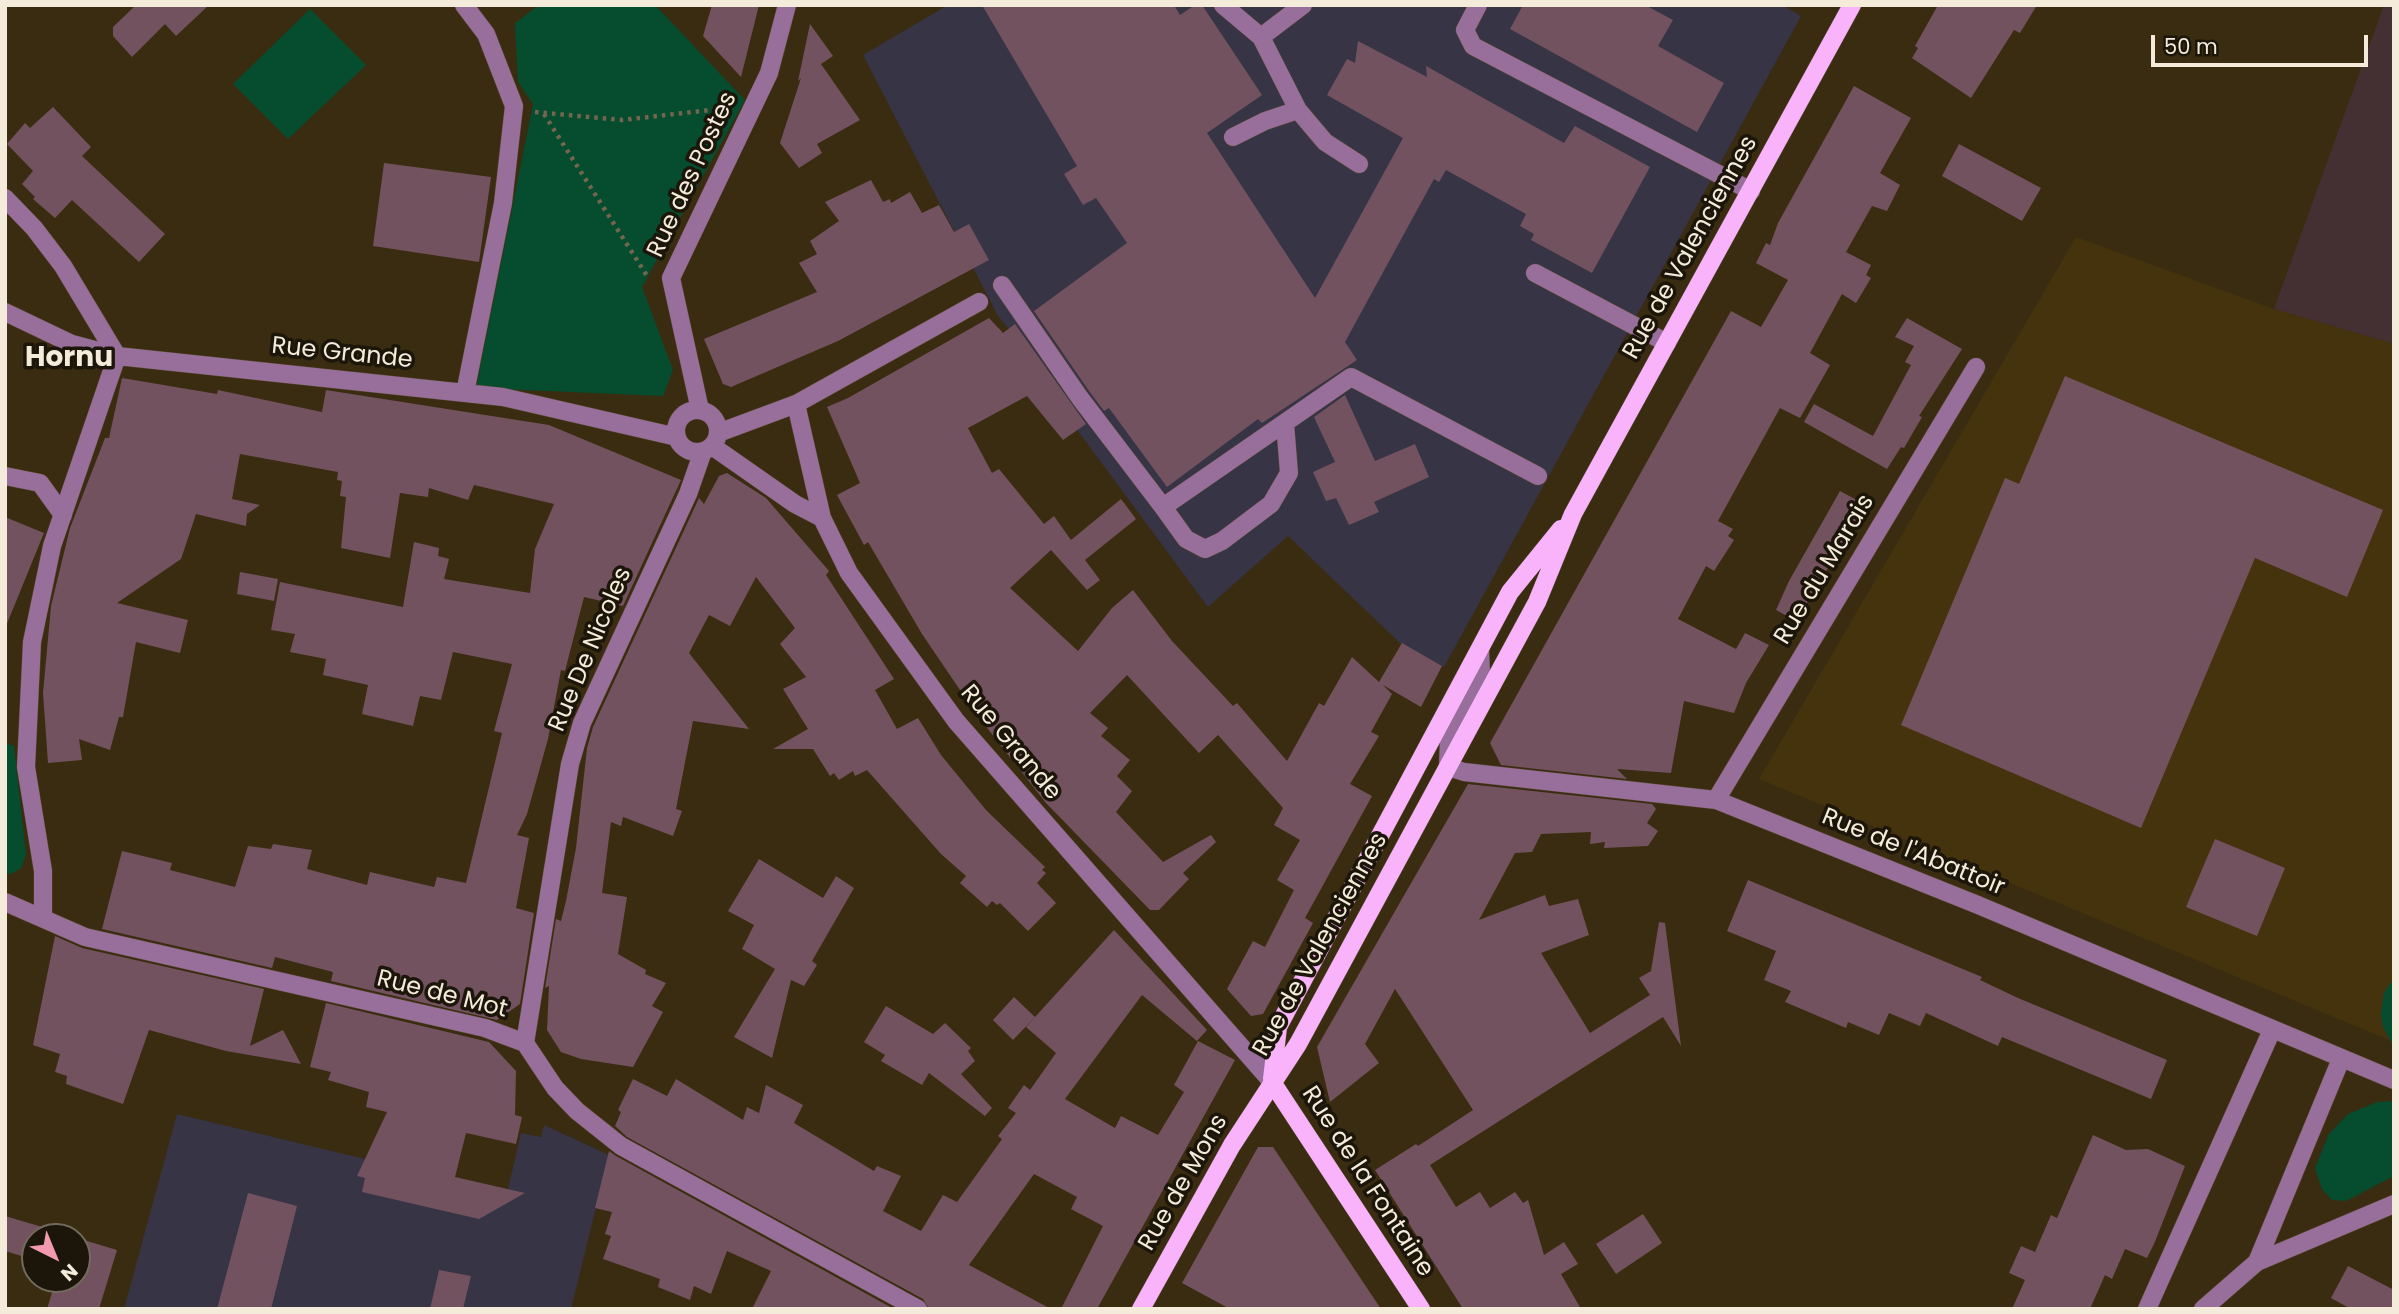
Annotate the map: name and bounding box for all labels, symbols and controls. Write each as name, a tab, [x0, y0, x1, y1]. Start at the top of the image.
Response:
scale bar	[2154, 21, 2371, 65]
text: 50 m	[2164, 32, 2218, 61]
street label: Rue des Postes	[642, 88, 744, 262]
street label: Rue de Valenciennes	[1618, 131, 1764, 365]
street label: Rue Grande	[270, 332, 414, 376]
district label: Hornu	[25, 342, 113, 376]
street label: Rue du Marais	[1769, 490, 1881, 650]
street label: Rue De Nicoles	[543, 564, 639, 736]
street label: Rue Grande	[953, 680, 1067, 806]
street label: Rue de l'Abattoir	[1817, 803, 2009, 903]
street label: Rue de Valenciennes	[1248, 828, 1394, 1062]
street label: Rue de Mot	[374, 965, 510, 1025]
street label: Rue de la Fontaine	[1295, 1081, 1439, 1283]
street label: Rue de Mons	[1133, 1110, 1235, 1256]
north arrow	[21, 1223, 91, 1293]
text: N	[55, 1258, 84, 1287]

